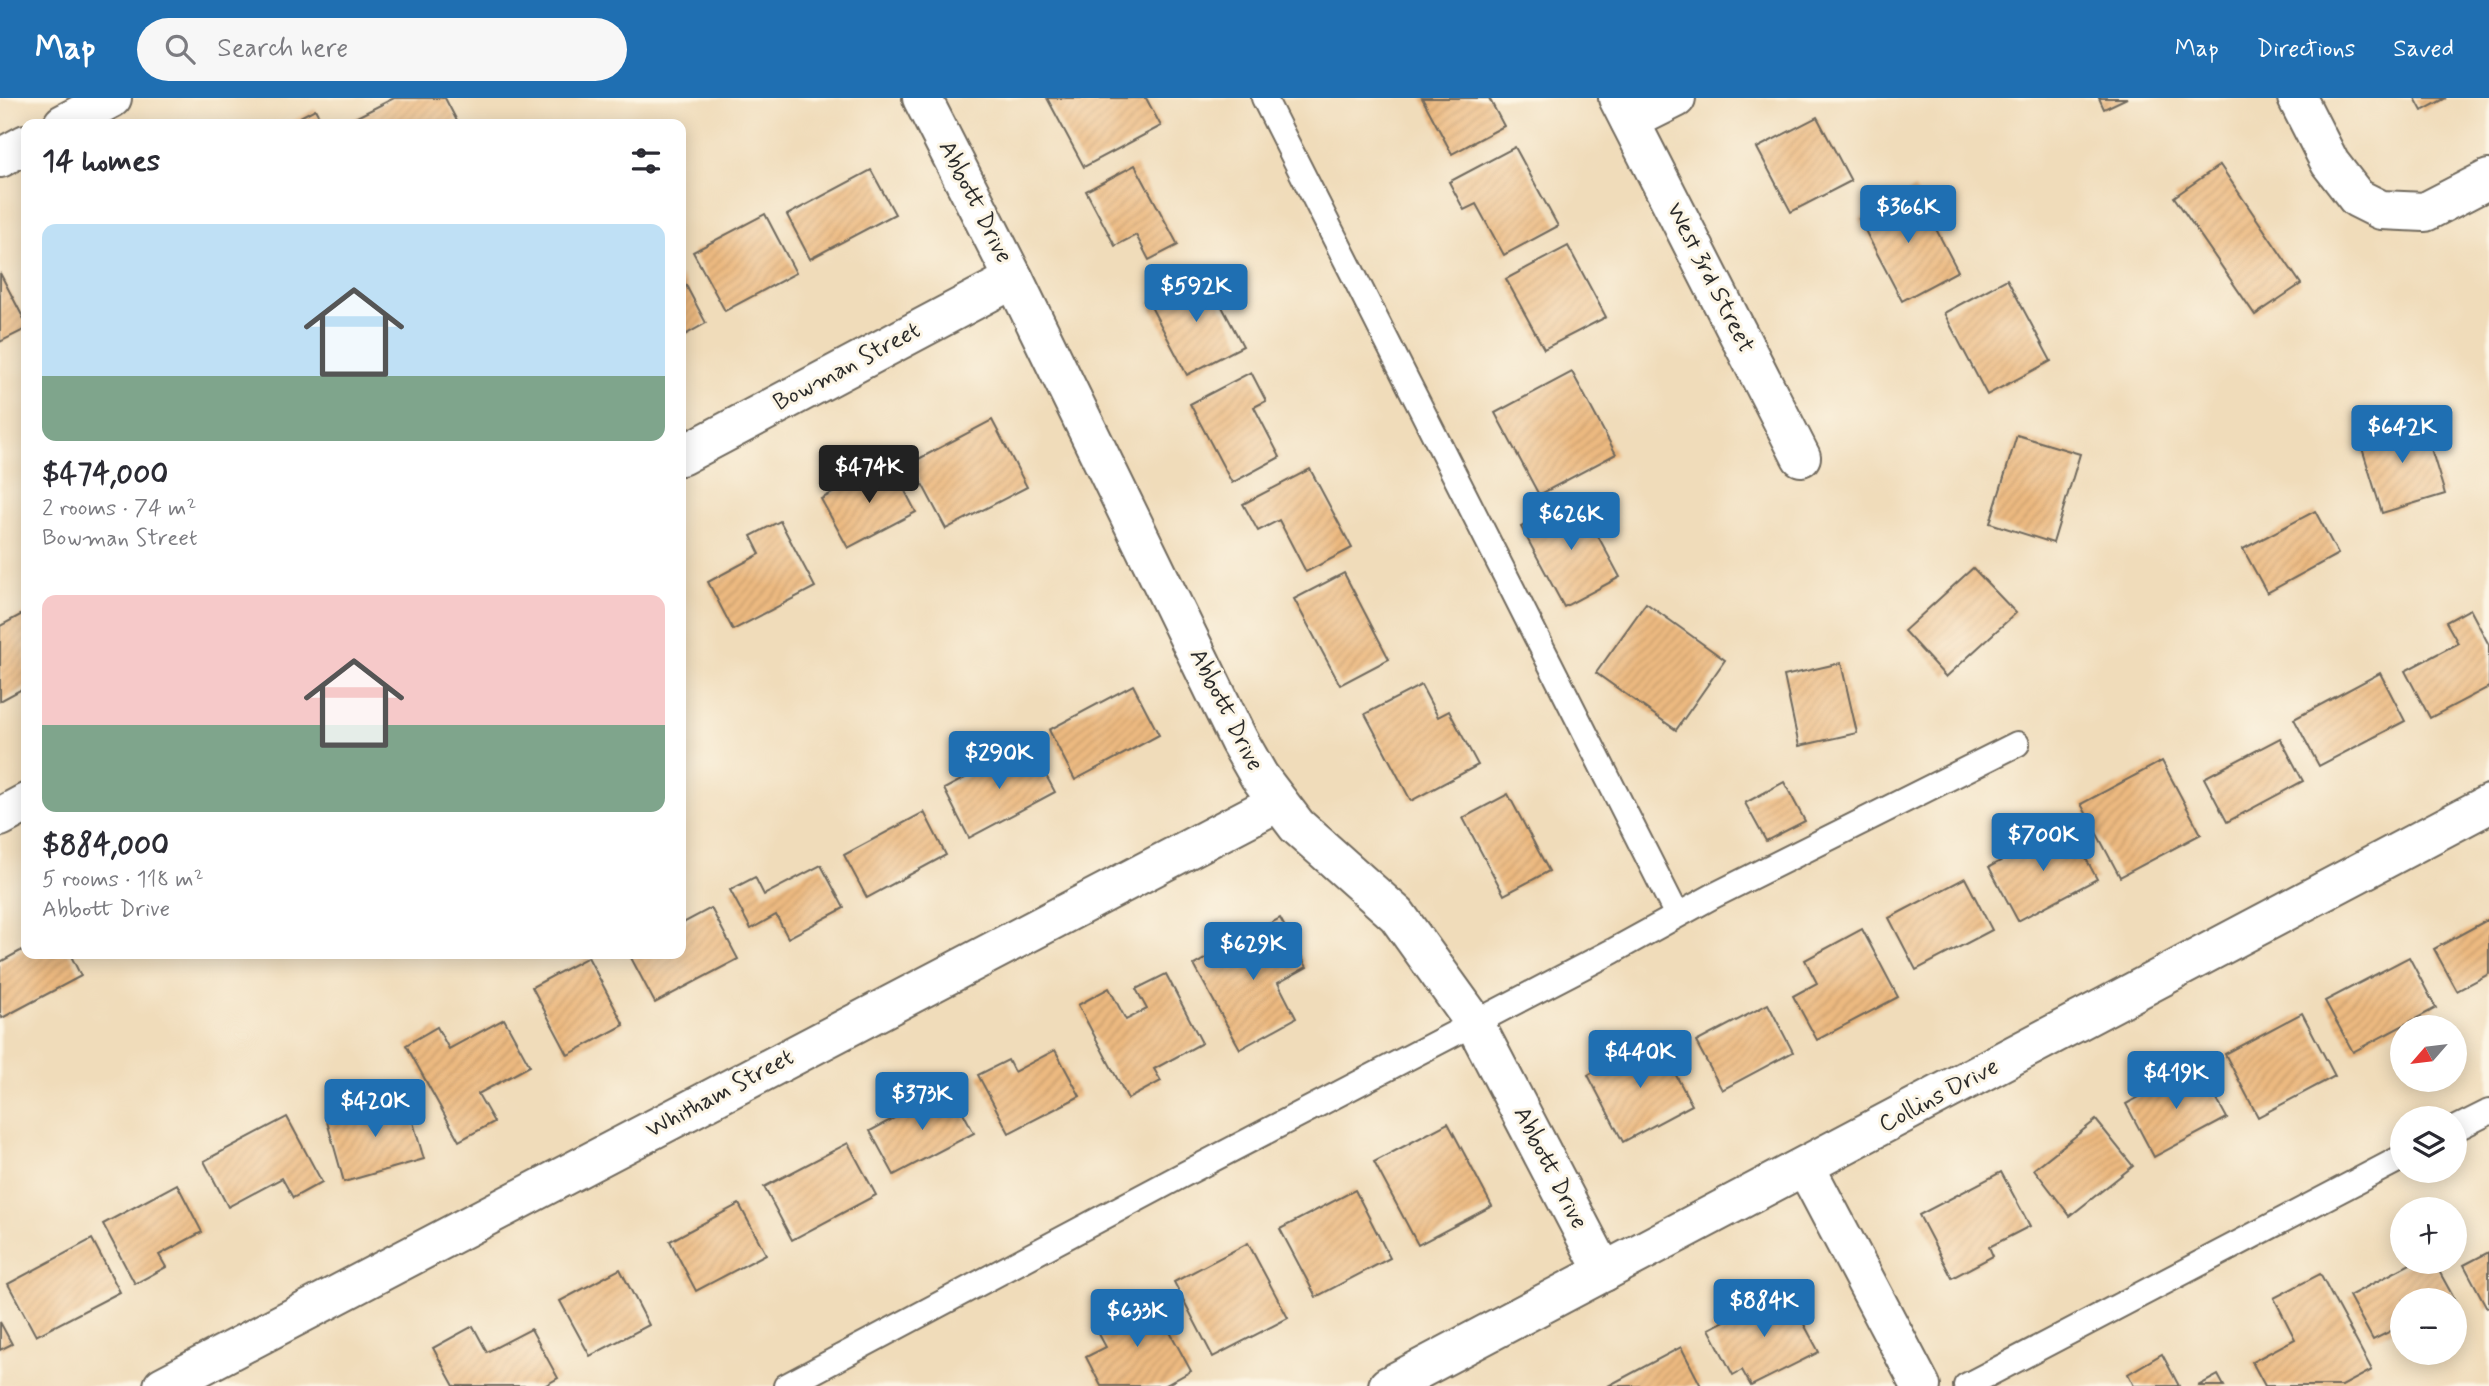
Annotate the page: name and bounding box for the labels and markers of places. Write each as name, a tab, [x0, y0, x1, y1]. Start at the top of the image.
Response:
pin: $366K	[1859, 186, 1957, 245]
pin: $592K	[1147, 264, 1245, 324]
pin: $642K	[2353, 406, 2451, 465]
pin: $474K	[820, 446, 918, 505]
pin: $626K	[1522, 492, 1620, 552]
pin: $290K	[950, 732, 1048, 791]
pin: $700K	[1994, 814, 2092, 873]
pin: $629K	[1204, 922, 1302, 982]
pin: $440K	[1591, 1030, 1689, 1090]
pin: $419K	[2127, 1052, 2225, 1111]
pin: $373K	[873, 1072, 971, 1132]
pin: $420K	[326, 1080, 424, 1139]
pin: $884K	[1715, 1280, 1813, 1339]
pin: $633K	[1088, 1290, 1186, 1349]

